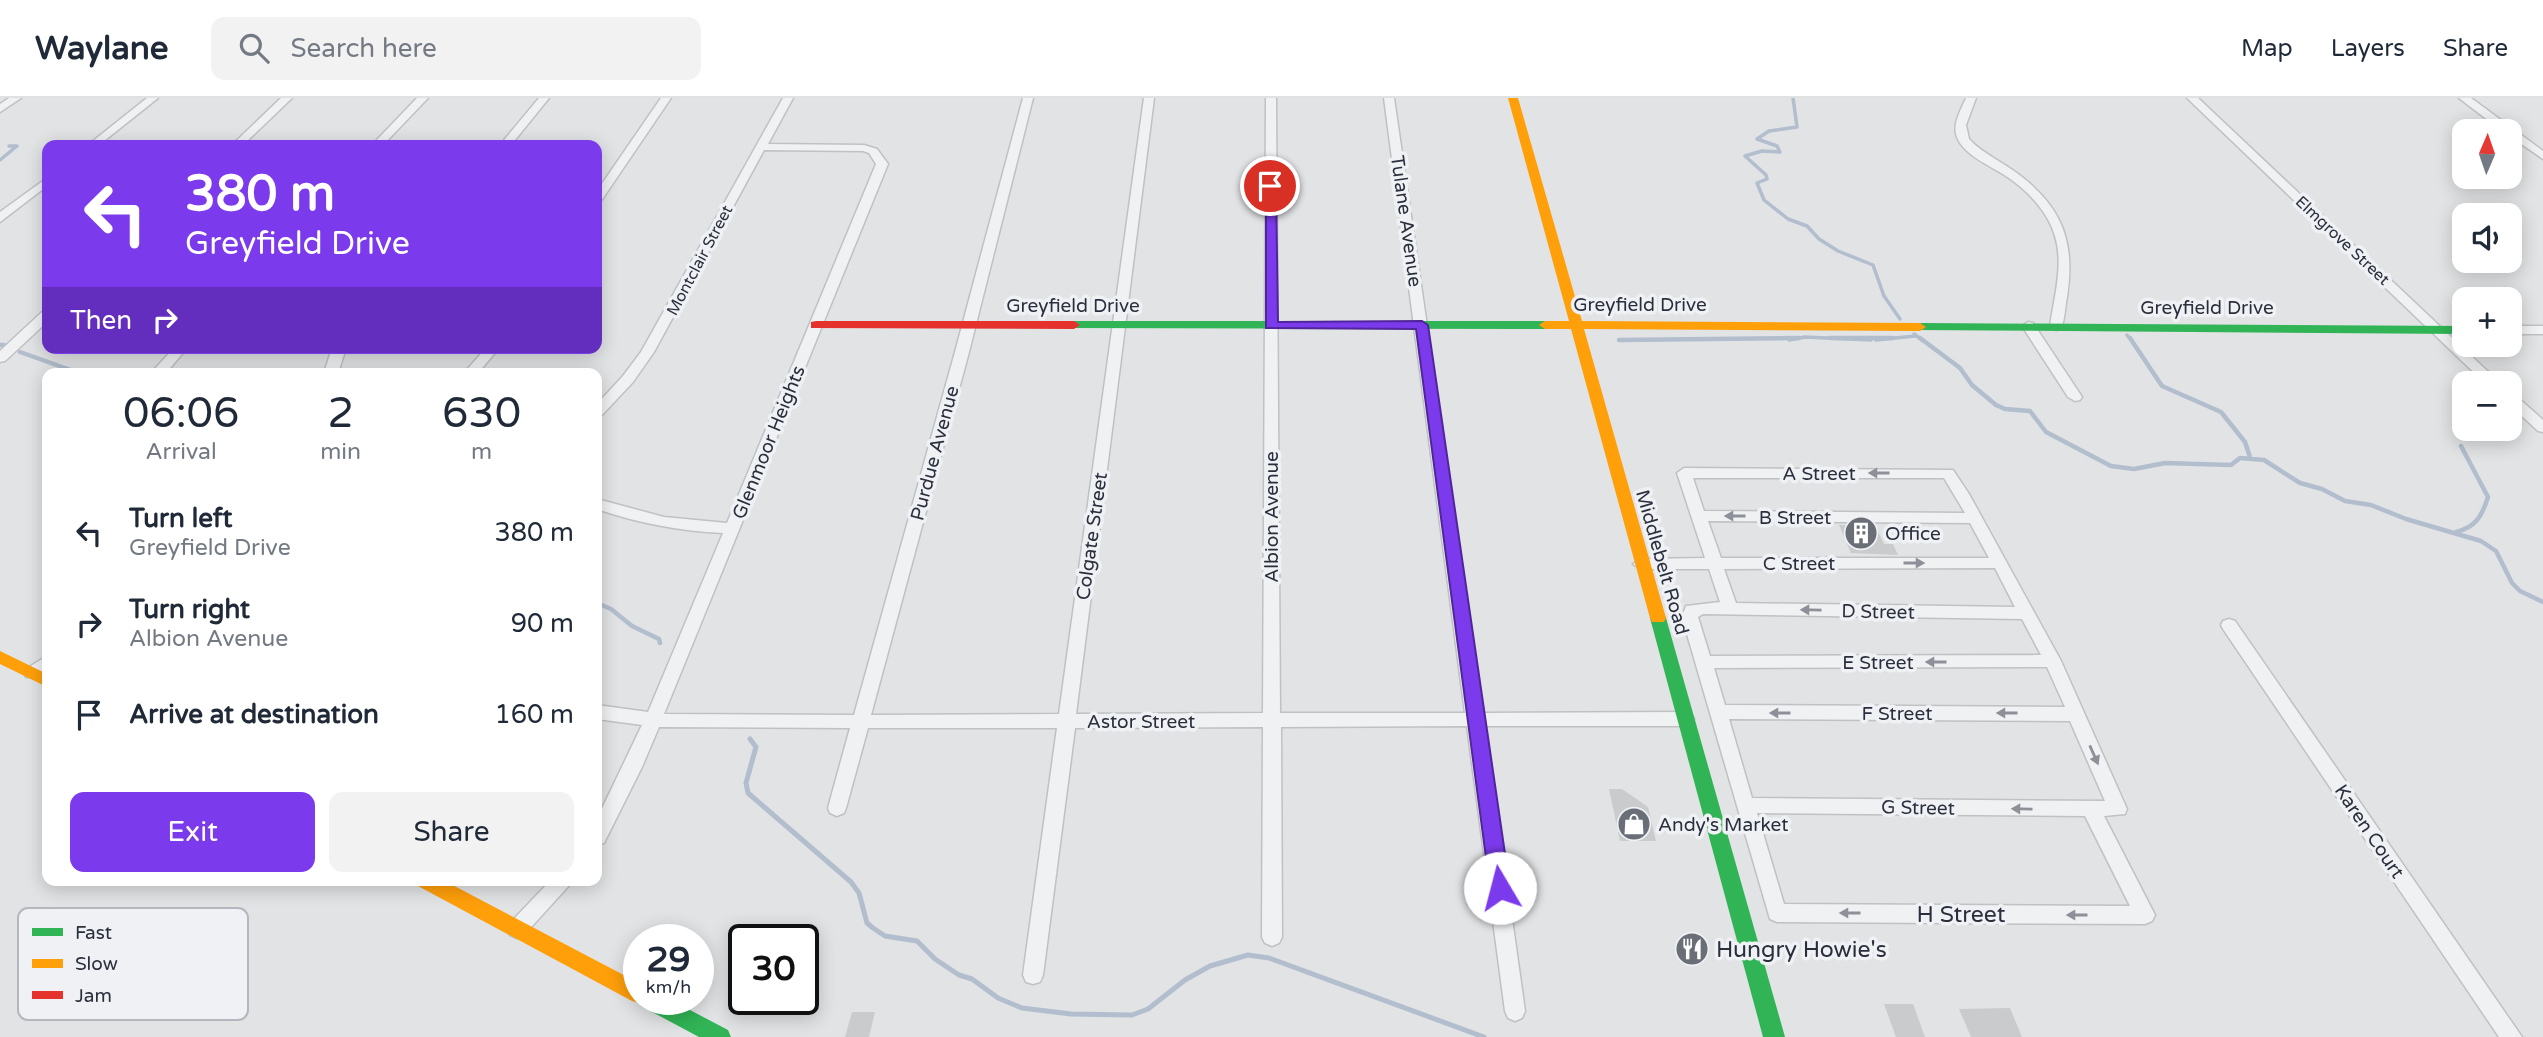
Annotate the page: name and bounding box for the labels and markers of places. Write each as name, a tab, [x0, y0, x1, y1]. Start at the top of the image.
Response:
pin	[1240, 156, 1300, 216]
building icon: Office	[1842, 514, 1880, 552]
place label: Office	[1885, 523, 1941, 545]
shop icon: Andy's Market	[1615, 805, 1653, 843]
place label: Andy's Market	[1658, 814, 1789, 836]
restaurant icon: Hungry Howie's	[1673, 930, 1711, 968]
place label: Hungry Howie's	[1716, 936, 1887, 964]

